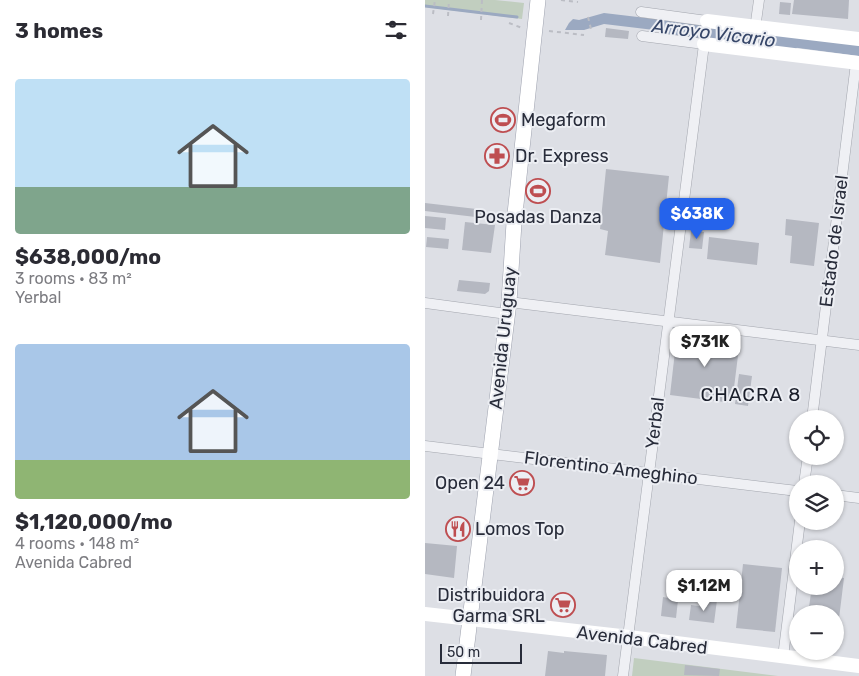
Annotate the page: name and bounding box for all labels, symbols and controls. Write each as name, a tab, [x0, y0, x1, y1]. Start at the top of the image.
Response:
water label: Arroyo Vicario	[650, 14, 777, 52]
icon: filters	[382, 16, 410, 44]
text: 3 homes	[15, 18, 103, 43]
sports icon: Megaform	[490, 107, 516, 133]
place label: Megaform	[521, 109, 606, 131]
icon: home	[168, 111, 258, 201]
pharmacy icon: Dr. Express	[484, 143, 510, 169]
place label: Dr. Express	[515, 145, 609, 167]
street label: Estado de Israel	[815, 174, 853, 308]
sports icon: Posadas Danza	[525, 178, 551, 204]
pin: $638K	[662, 198, 732, 240]
text: $638K	[670, 204, 724, 223]
place label: Posadas Danza	[474, 206, 602, 228]
text: $638,000/mo	[15, 244, 161, 269]
street label: Avenida Uruguay	[485, 266, 521, 410]
text: 3 rooms · 83 m²	[15, 269, 132, 288]
text: Yerbal	[15, 288, 61, 307]
pin: $731K	[670, 326, 740, 368]
text: $731K	[681, 332, 729, 351]
icon: home	[168, 376, 258, 466]
district label: CHACRA 8	[701, 383, 801, 406]
street label: Yerbal	[641, 396, 669, 450]
map controls	[789, 410, 844, 660]
button: locate	[789, 410, 844, 465]
street label: Florentino Ameghino	[523, 446, 699, 490]
supermarket icon: Open 24	[509, 470, 535, 496]
place label: Open 24	[435, 472, 505, 494]
button: layers	[789, 475, 844, 530]
text: $1,120,000/mo	[15, 509, 173, 534]
restaurant icon: Lomos Top	[445, 516, 471, 542]
place label: Lomos Top	[475, 518, 565, 540]
text: 4 rooms · 148 m²	[15, 534, 139, 553]
button: +	[789, 540, 844, 595]
text: Avenida Cabred	[15, 553, 132, 572]
pin: $1.12M	[663, 570, 745, 612]
text: $1.12M	[677, 576, 731, 595]
place label: Distribuidora Garma SRL	[437, 584, 545, 627]
supermarket icon: Distribuidora Garma SRL	[550, 592, 576, 618]
button: −	[789, 605, 844, 660]
street label: Avenida Cabred	[575, 621, 709, 659]
scale bar	[440, 641, 523, 664]
text: 50 m	[447, 644, 480, 661]

